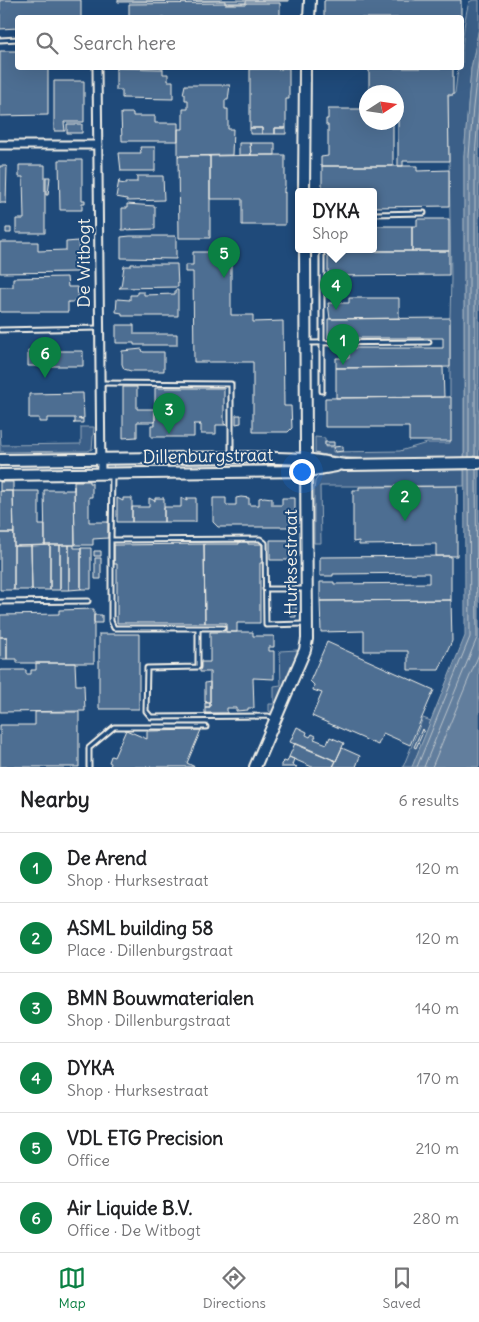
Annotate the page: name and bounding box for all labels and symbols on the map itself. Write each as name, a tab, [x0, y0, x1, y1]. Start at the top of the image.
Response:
north arrow	[359, 85, 404, 130]
street label: De Witbogt	[72, 218, 95, 308]
pin: 5	[208, 237, 240, 278]
pin: 4	[320, 269, 352, 310]
pin: 1	[327, 324, 359, 365]
pin: 6	[29, 337, 61, 378]
pin: 3	[153, 393, 185, 434]
street label: Dillenburgstraat	[143, 443, 273, 468]
your location	[289, 459, 315, 485]
pin: 2	[389, 480, 421, 521]
street label: Hurksestraat	[279, 509, 302, 615]

